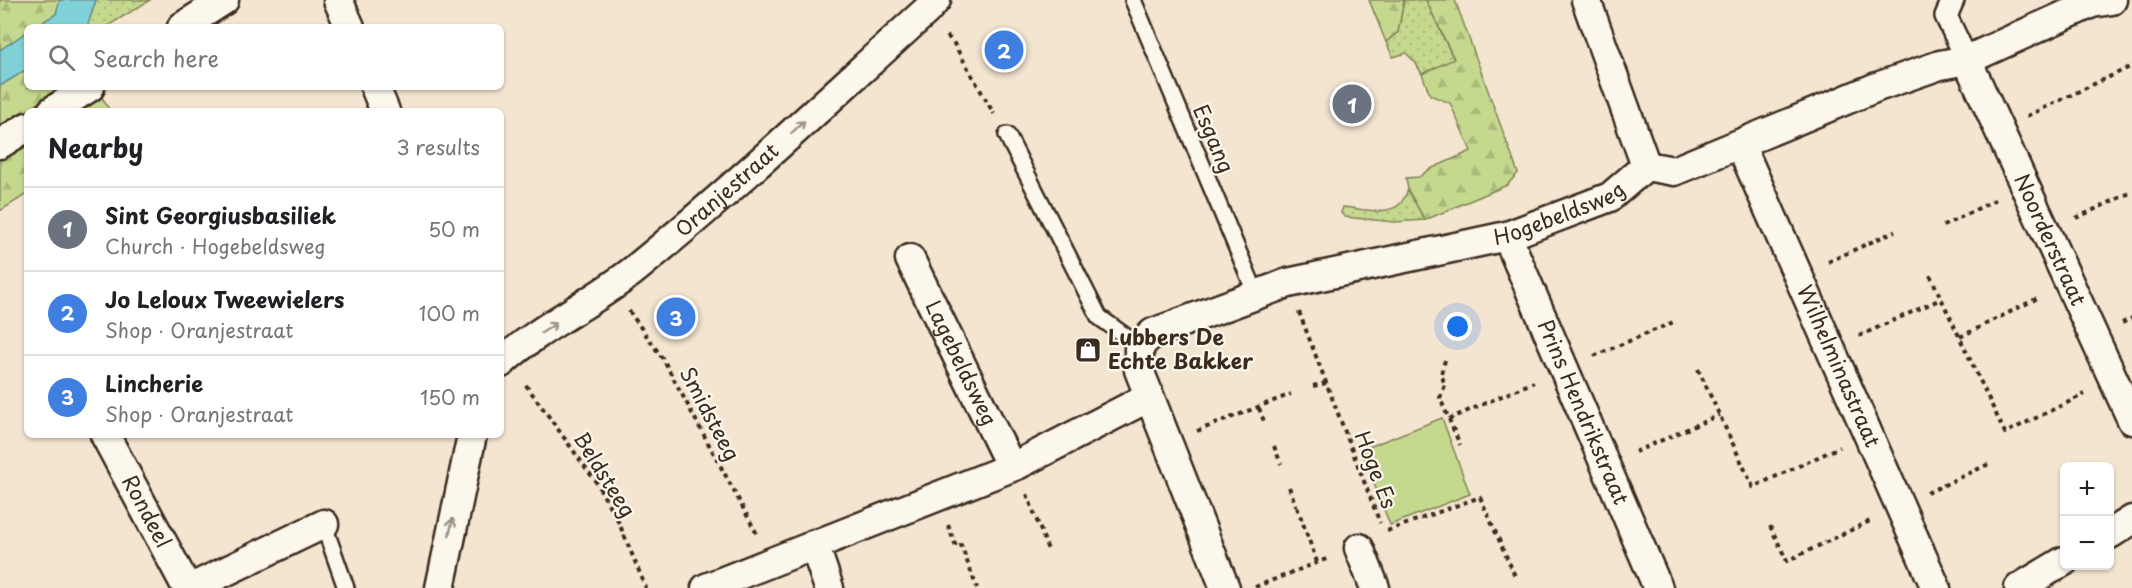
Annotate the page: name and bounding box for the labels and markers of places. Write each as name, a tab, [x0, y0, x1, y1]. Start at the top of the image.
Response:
pin: 2	[984, 28, 1024, 72]
pin: 1	[1332, 82, 1372, 126]
pin: 3	[656, 294, 696, 340]
place label: Lubbers De Echte Bakker	[1108, 320, 1253, 376]
shop icon: Lubbers De Echte Bakker	[1073, 335, 1103, 365]

